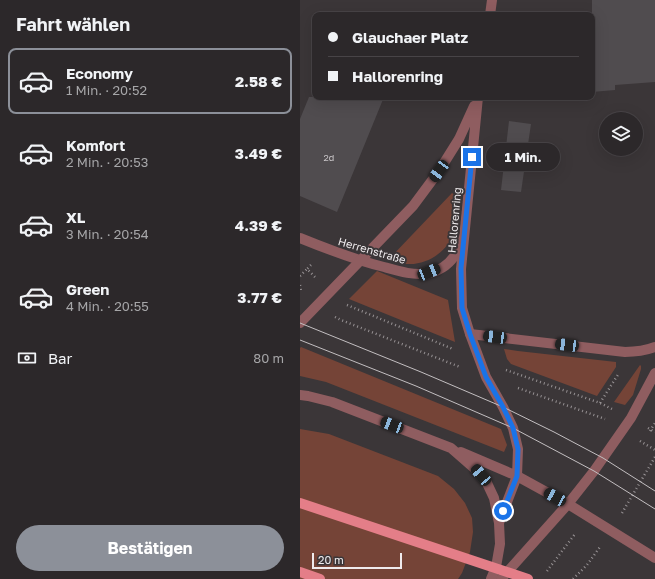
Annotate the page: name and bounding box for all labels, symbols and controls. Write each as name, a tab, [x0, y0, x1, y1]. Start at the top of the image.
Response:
text: Fahrt wählen	[16, 13, 130, 35]
text: Glauchaer Platz	[352, 28, 468, 46]
icon: car	[18, 63, 54, 99]
text: Economy	[66, 64, 133, 82]
text: Hallorenring	[352, 67, 443, 85]
text: 2.58 €	[235, 72, 282, 90]
text: 1 Min. · 20:52	[66, 82, 147, 98]
map controls	[599, 112, 643, 156]
button: layers	[599, 112, 643, 156]
icon: car	[18, 135, 54, 171]
text: Komfort	[66, 136, 125, 154]
callout: 1 Min.	[486, 143, 560, 171]
text: 3.49 €	[235, 144, 282, 162]
route end	[463, 148, 481, 166]
text: 1 Min.	[504, 149, 542, 165]
house number: 2d	[324, 152, 334, 163]
text: 2 Min. · 20:53	[66, 154, 148, 170]
car	[427, 158, 451, 184]
street label: Hallorenring	[445, 186, 463, 254]
icon: car	[18, 207, 54, 243]
text: XL	[66, 208, 85, 226]
text: 4.39 €	[235, 216, 282, 234]
text: 3 Min. · 20:54	[66, 226, 149, 242]
street label: Herrenstraße	[337, 234, 407, 266]
car	[416, 262, 442, 282]
icon: car	[18, 279, 54, 315]
text: Green	[66, 280, 109, 298]
text: 3.77 €	[237, 288, 282, 306]
text: 4 Min. · 20:55	[66, 298, 149, 314]
car	[482, 330, 508, 344]
car	[554, 338, 580, 352]
icon: cash	[16, 347, 38, 369]
text: Bar	[48, 349, 72, 367]
text: 80 m	[253, 350, 284, 366]
car	[379, 415, 405, 435]
car	[469, 462, 493, 488]
car	[542, 486, 568, 508]
route start	[494, 502, 512, 520]
button: Bestätigen	[16, 525, 284, 571]
scale bar	[312, 551, 402, 570]
text: 20 m	[318, 553, 344, 566]

